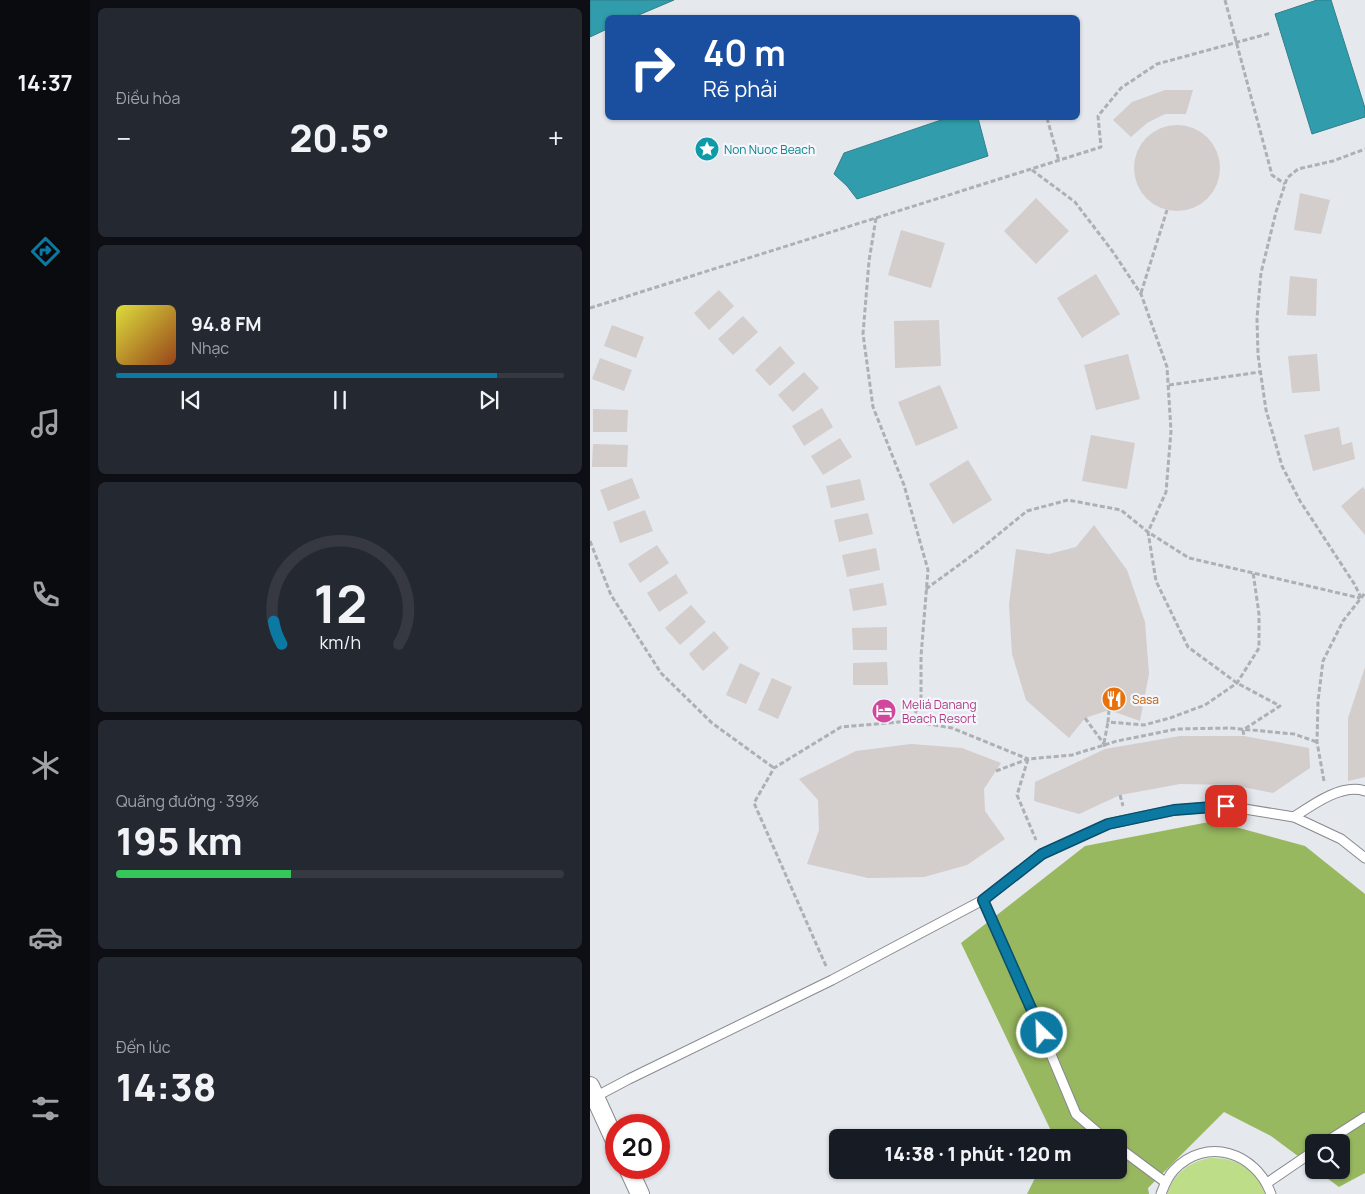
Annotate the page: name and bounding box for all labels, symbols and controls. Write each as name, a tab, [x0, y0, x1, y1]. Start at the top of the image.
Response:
text: 40 m	[703, 29, 786, 77]
icon: right	[620, 35, 685, 100]
text: 14:37	[17, 68, 73, 98]
text: Rẽ phải	[703, 74, 778, 104]
text: Điều hòa	[116, 87, 180, 109]
text: 20.5°	[289, 111, 390, 163]
text: −	[116, 119, 131, 157]
text: +	[548, 119, 564, 157]
place icon: Non Nuoc Beach	[694, 136, 720, 162]
place label: Non Nuoc Beach	[724, 141, 815, 158]
icon: directions	[28, 234, 63, 269]
text: 94.8 FM	[191, 311, 261, 337]
text: Nhạc	[191, 337, 229, 359]
icon: previous	[177, 386, 205, 414]
icon: pause	[326, 386, 354, 414]
icon: next	[475, 386, 503, 414]
icon: music	[28, 406, 63, 441]
text: 12	[313, 568, 367, 639]
icon: phone	[28, 577, 63, 612]
text: km/h	[319, 630, 361, 654]
restaurant icon: Sasa	[1101, 686, 1127, 712]
place label: Sasa	[1132, 691, 1159, 708]
place label: Meliá Danang Beach Resort	[902, 696, 977, 727]
hotel icon: Meliá Danang Beach Resort	[871, 698, 897, 724]
icon: climate	[28, 748, 63, 783]
pin	[1205, 785, 1247, 827]
text: Quãng đường · 39%	[116, 790, 259, 812]
icon: arrive	[1212, 792, 1240, 820]
text: 195 km	[116, 814, 243, 866]
icon: car	[28, 920, 63, 955]
position arrow	[1015, 1006, 1067, 1058]
text: Đến lúc	[116, 1036, 171, 1058]
text: 14:38	[116, 1060, 216, 1112]
icon: filters	[28, 1091, 63, 1126]
speed limit sign: 20	[605, 1114, 670, 1179]
map controls	[1305, 1134, 1350, 1179]
button: search	[1305, 1134, 1350, 1179]
text: 14:38 · 1 phút · 120 m	[885, 1141, 1072, 1167]

